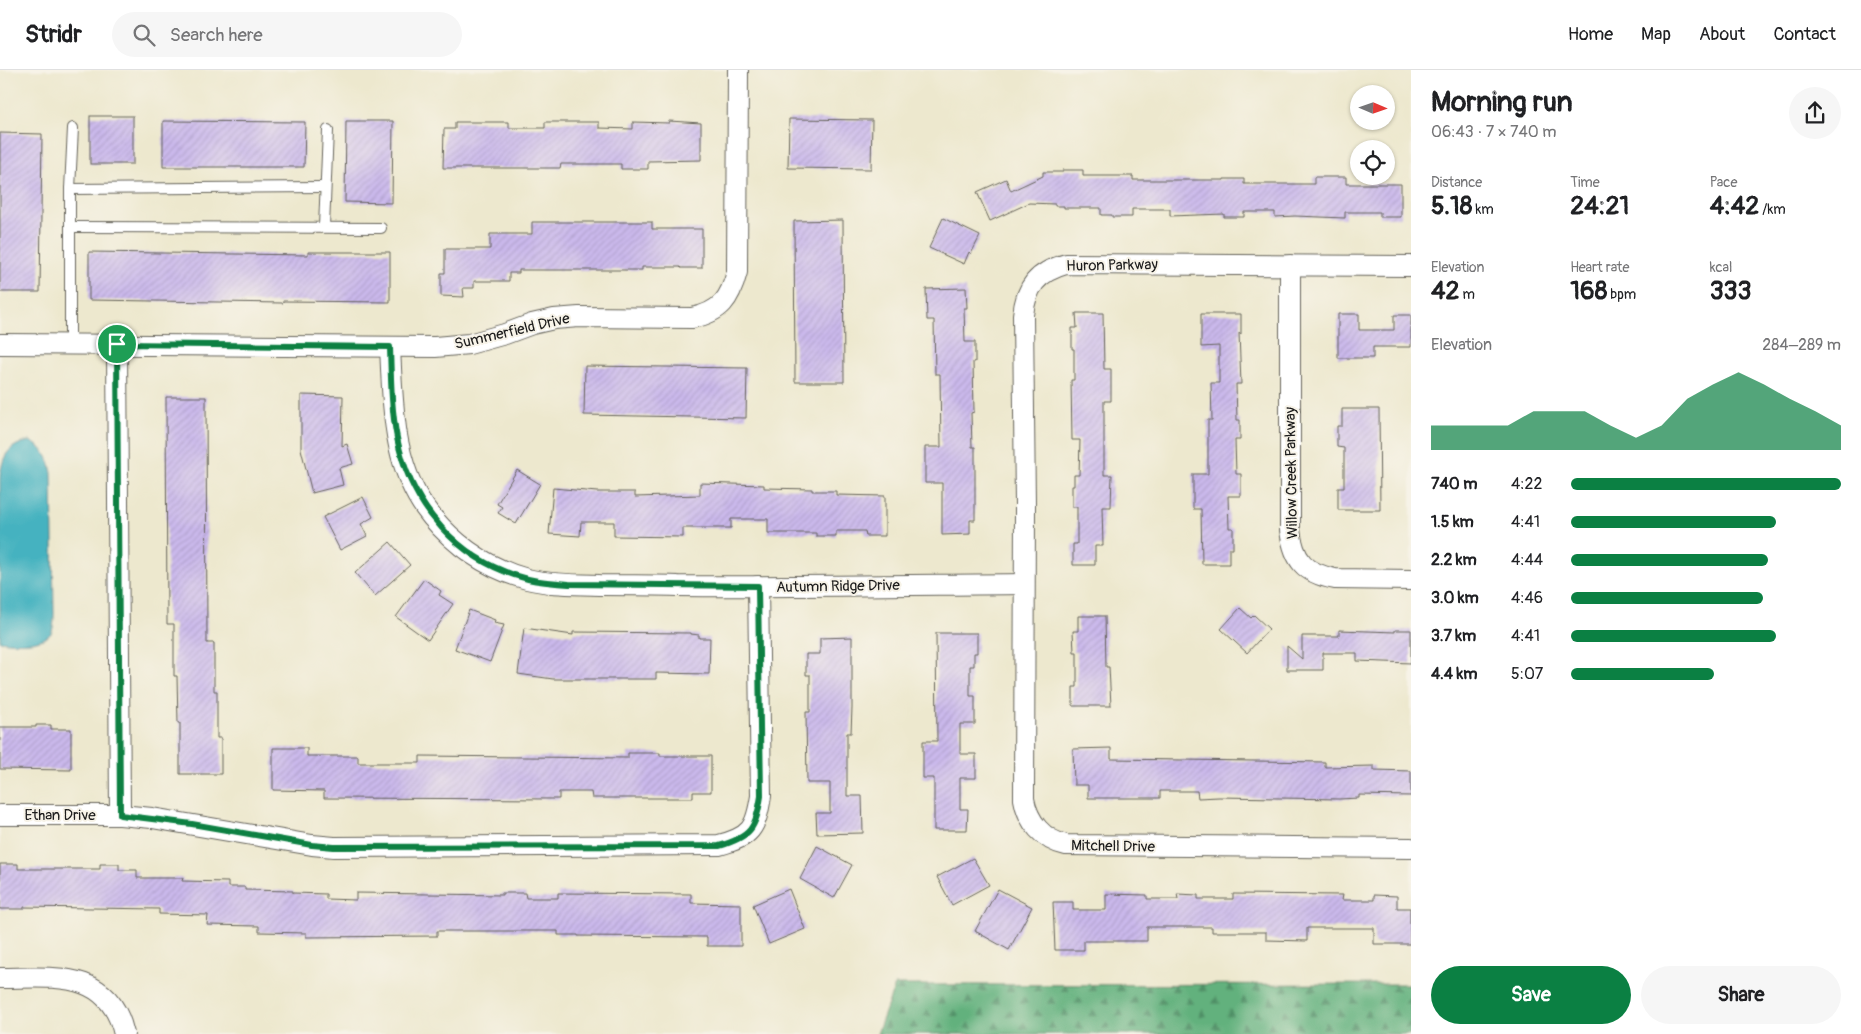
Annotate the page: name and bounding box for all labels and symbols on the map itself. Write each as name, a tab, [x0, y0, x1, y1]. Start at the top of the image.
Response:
north arrow	[1350, 85, 1395, 130]
street label: Huron Parkway	[1066, 255, 1159, 276]
street label: Summerfield Drive	[453, 309, 572, 354]
pin	[96, 323, 138, 365]
street label: Willow Creek Parkway	[1281, 406, 1302, 539]
street label: Autumn Ridge Drive	[776, 576, 901, 597]
street label: Ethan Drive	[24, 806, 96, 825]
street label: Mitchell Drive	[1071, 836, 1156, 857]

